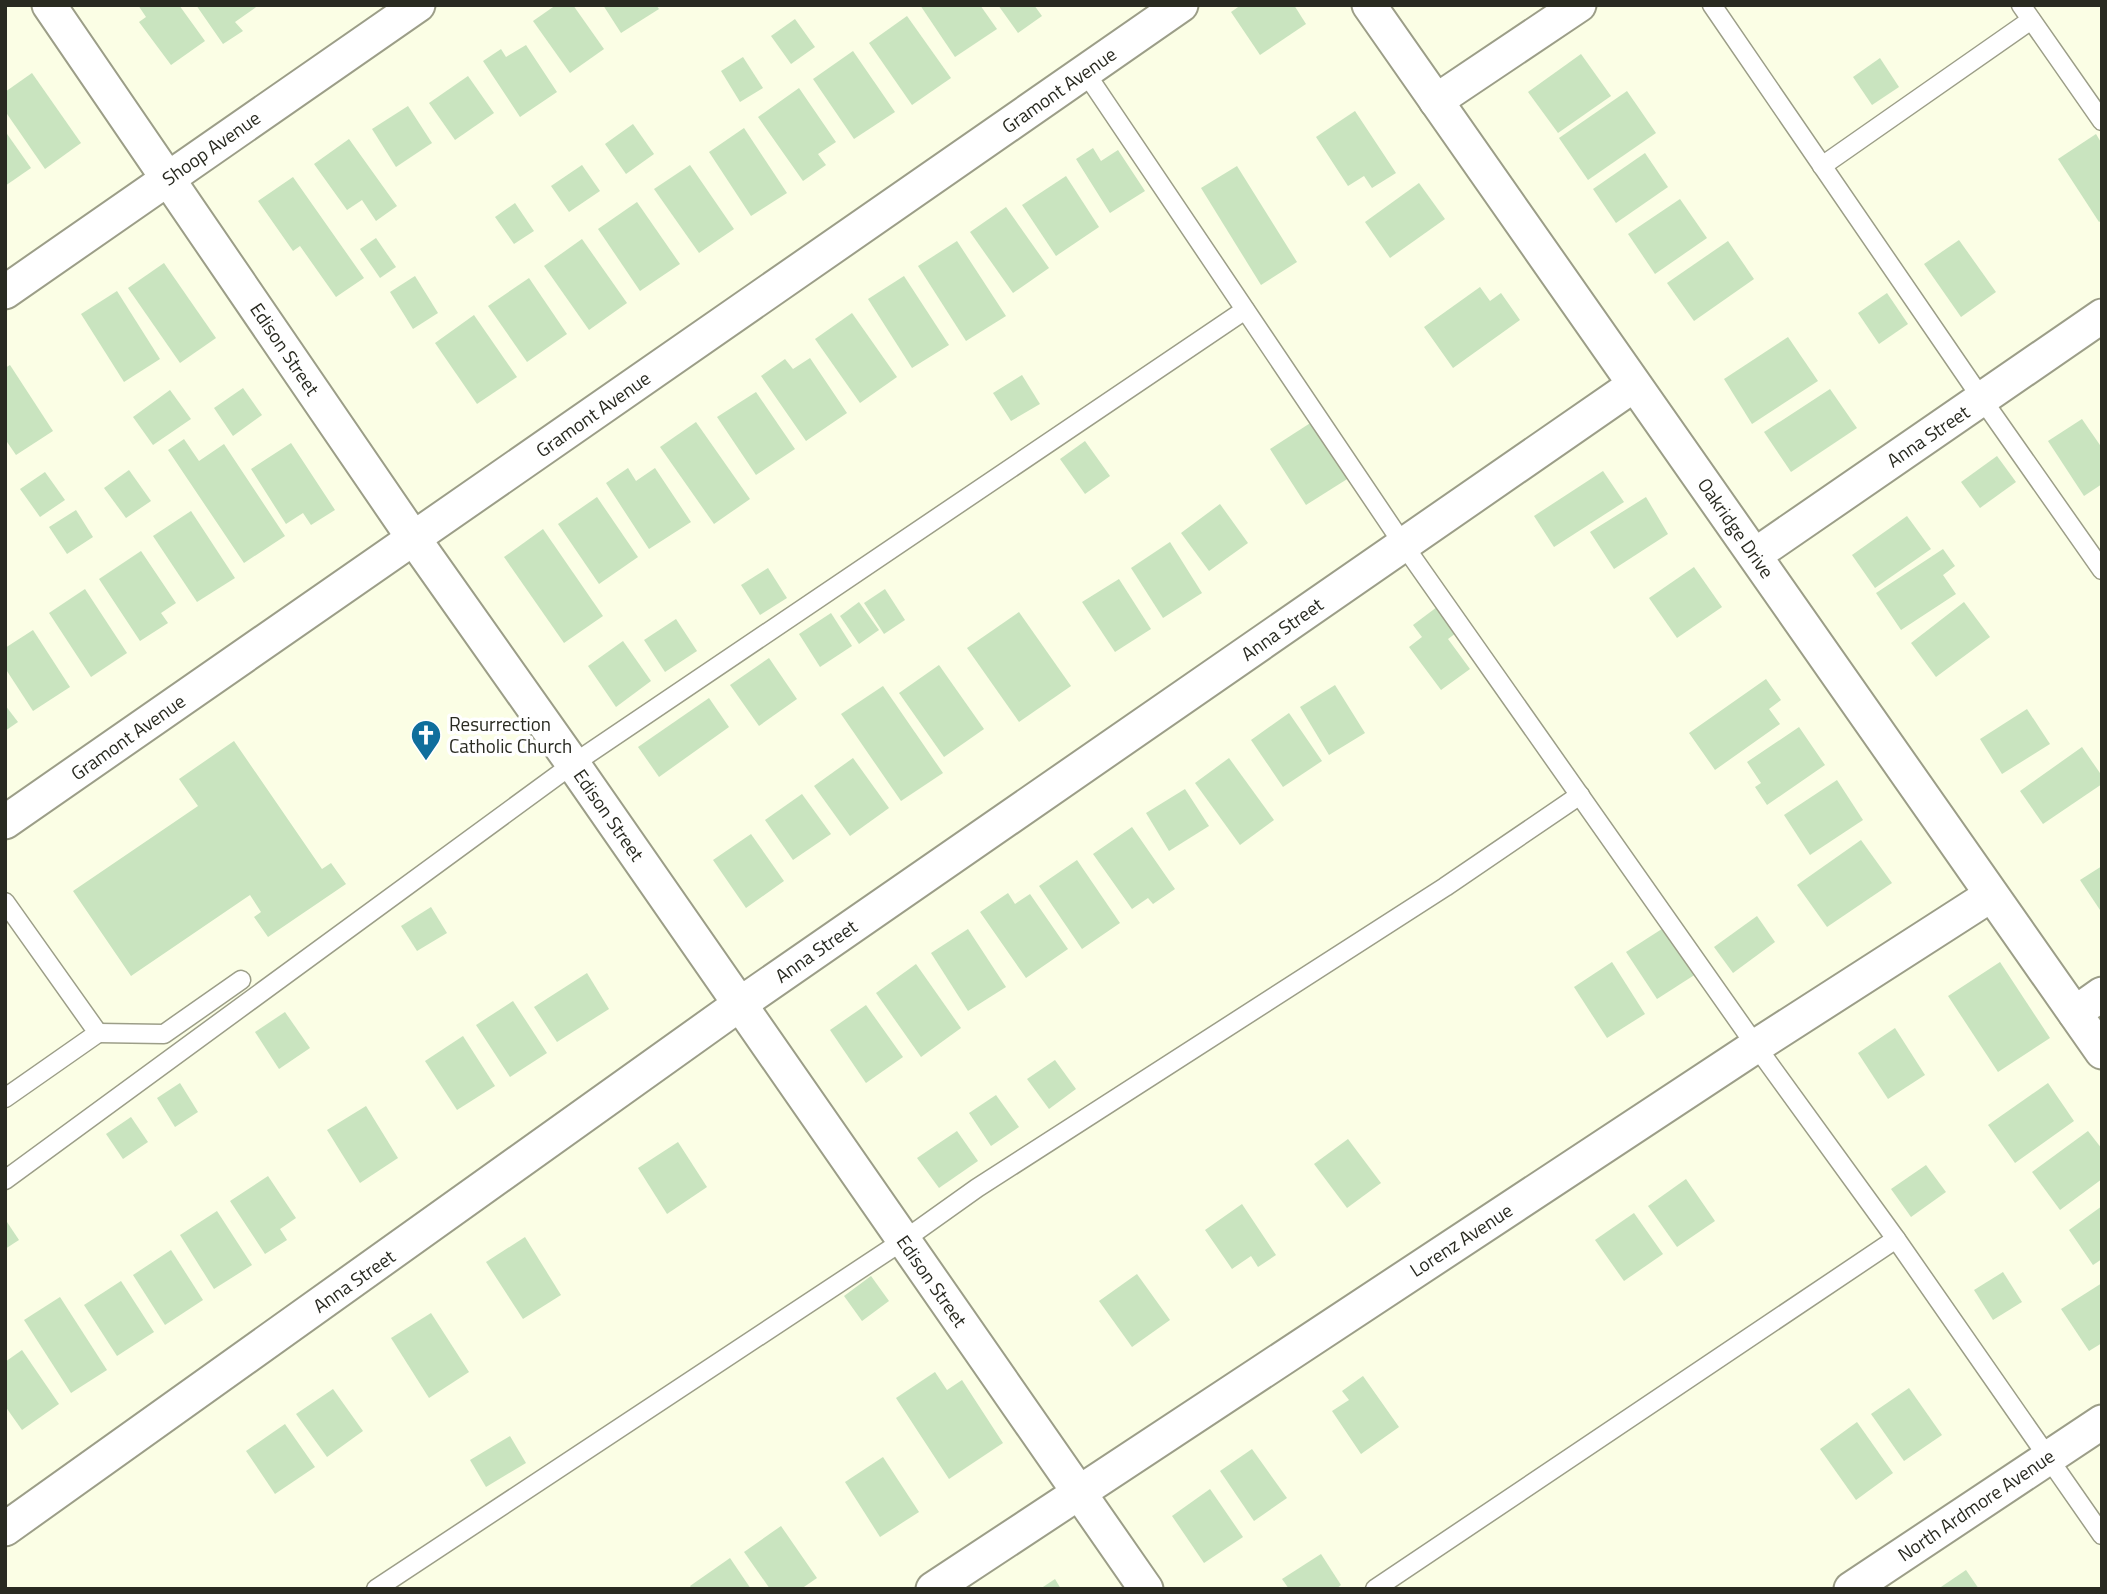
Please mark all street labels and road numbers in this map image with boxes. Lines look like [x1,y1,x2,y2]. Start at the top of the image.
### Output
street label: Gramont Avenue [995,39,1122,140]
street label: Shoop Avenue [156,103,266,192]
street label: Edison Street [244,296,327,401]
street label: Gramont Avenue [529,363,656,464]
street label: Anna Street [1880,397,1975,474]
street label: Oakridge Drive [1691,471,1782,584]
street label: Anna Street [1235,589,1329,668]
street label: Gramont Avenue [64,686,191,787]
street label: Edison Street [567,763,652,867]
street label: Anna Street [769,911,863,990]
street label: Lorenz Avenue [1404,1195,1518,1284]
street label: Edison Street [890,1229,975,1333]
street label: Anna Street [307,1241,401,1320]
street label: North Ardmore Avenue [1891,1441,2060,1568]

